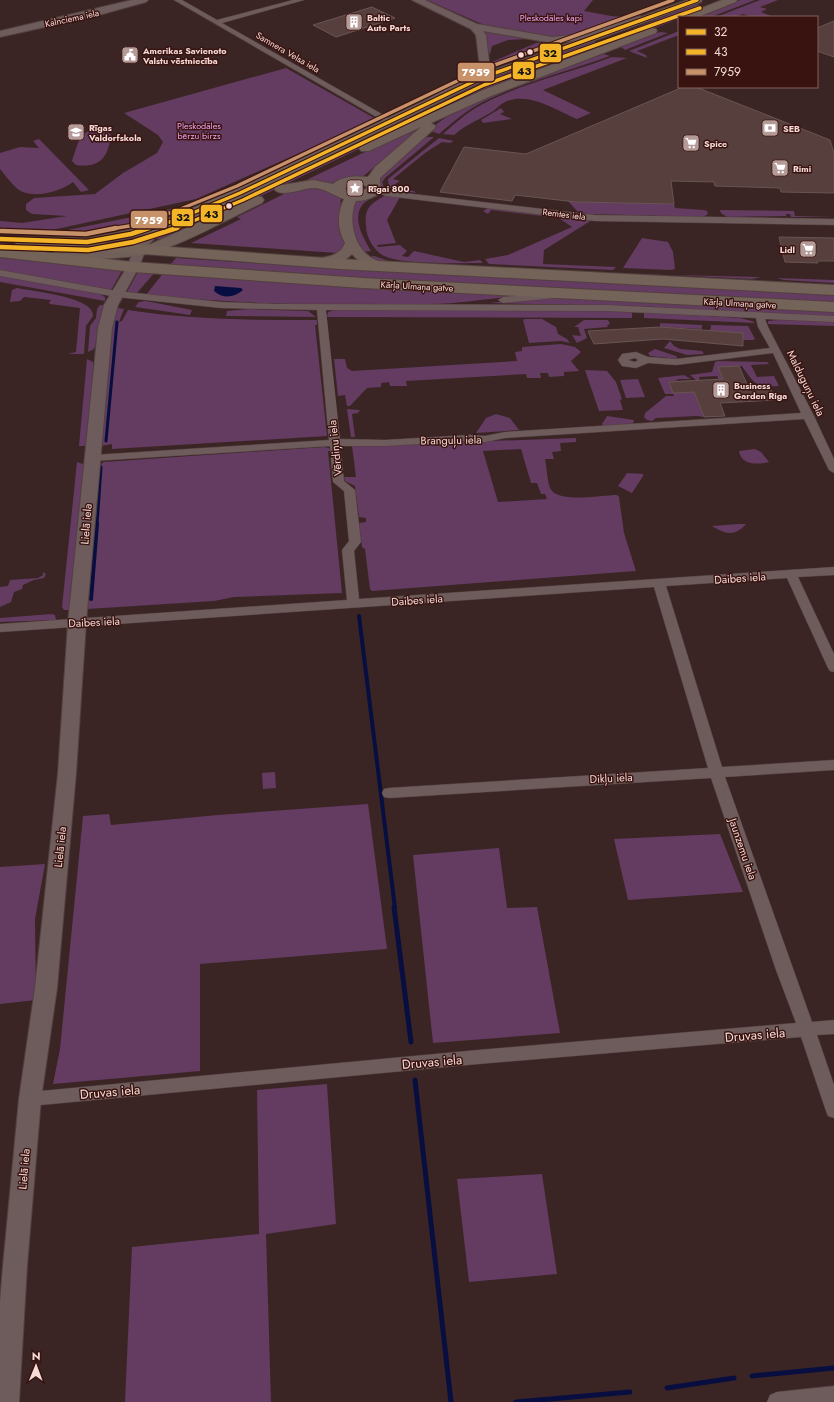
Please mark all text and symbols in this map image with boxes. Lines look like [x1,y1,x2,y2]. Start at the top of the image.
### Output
street label: Kalnciema iela [44,6,100,30]
place label: Baltic Auto Parts [366,11,410,34]
park label: Pleskodāles kapi [520,11,582,24]
building icon: Baltic Auto Parts [344,12,364,32]
legend [678,16,818,88]
text: 32 [714,23,728,41]
street label: Samnera Velsa iela [254,28,322,76]
line badge: 32 [539,43,562,63]
text: 43 [714,43,728,61]
place label: Amerikas Savienoto Valstu vēstniecība [142,44,227,67]
public building icon: Amerikas Savienoto Valstu vēstniecība [120,45,140,65]
text: 32 [543,45,557,61]
unlabelled marker [525,47,535,57]
unlabelled marker [516,50,526,60]
line badge: 43 [512,61,535,80]
line badge: 7959 [457,62,495,82]
text: 43 [517,63,531,79]
text: 7959 [714,63,741,81]
text: 7959 [462,64,490,80]
bank icon: SEB [760,118,780,138]
park label: Pleskodāles bērzu birzs [177,119,221,142]
place label: Rīgas Valdorfskola [88,121,142,144]
school or university icon: Rīgas Valdorfskola [66,122,86,142]
place label: SEB [783,122,800,135]
supermarket icon: Spice [681,133,701,153]
place label: Spice [704,137,727,150]
supermarket icon: Rimi [770,158,790,178]
place label: Rimi [793,162,812,175]
place icon: Rīgai 800 [345,178,365,198]
place label: Rīgai 800 [368,182,409,195]
unlabelled marker [224,201,234,211]
line badge: 43 [200,204,223,223]
street label: Remtes iela [542,205,586,223]
text: 43 [204,206,218,222]
line badge: 32 [171,208,194,227]
text: 32 [176,209,190,225]
line badge: 7959 [130,210,168,229]
text: 7959 [135,212,163,228]
supermarket icon: Lidl [798,239,818,259]
place label: Lidl [780,243,795,256]
street label: Kārļa Ulmaņa gatve [380,278,454,294]
street label: Kārļa Ulmaņa gatve [703,295,777,311]
street label: Malduguņu iela [783,347,829,419]
place label: Business Garden Riga [734,379,787,402]
building icon: Business Garden Riga [711,380,731,400]
street label: Vērdiņu iela [324,419,346,477]
street label: Branguļu iela [420,431,482,449]
street label: Lielā iela [76,503,96,545]
street label: Daibes iela [714,568,766,588]
street label: Daibes iela [391,590,443,610]
street label: Daibes iela [68,613,120,631]
street label: Dikļu iela [589,769,633,787]
street label: Jaunzemu iela [724,814,761,882]
street label: Lielā iela [50,826,70,868]
street label: Druvas iela [724,1023,786,1047]
street label: Druvas iela [401,1050,463,1074]
street label: Druvas iela [79,1080,141,1104]
street label: Lielā iela [14,1148,34,1190]
north arrow [16,1346,56,1386]
text: N [32,1348,41,1364]

